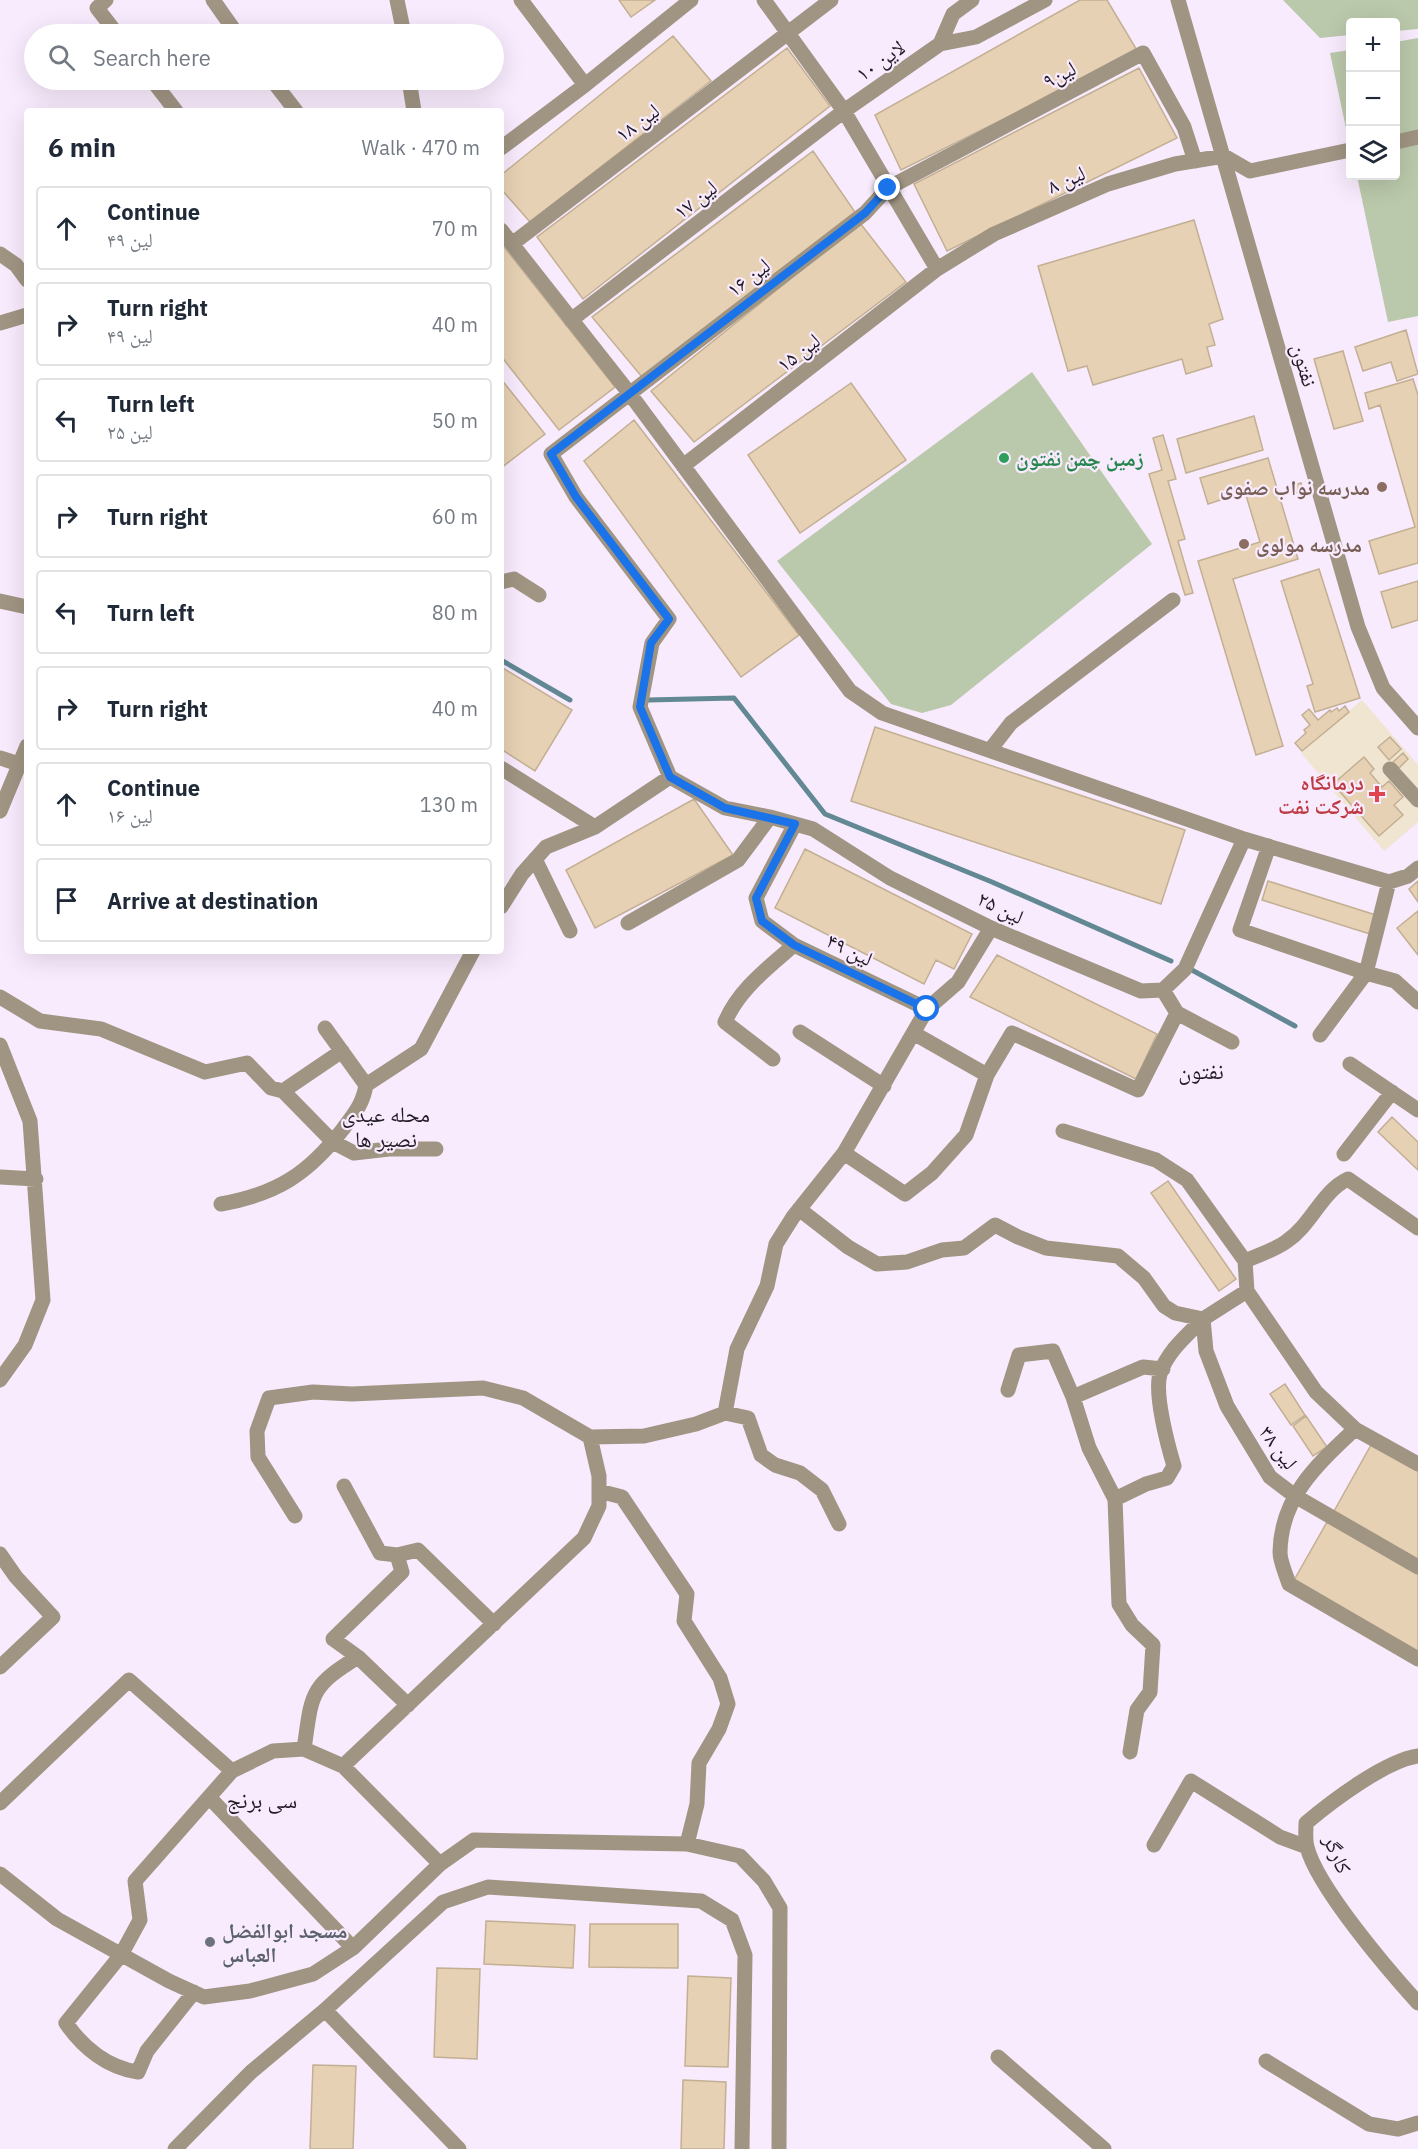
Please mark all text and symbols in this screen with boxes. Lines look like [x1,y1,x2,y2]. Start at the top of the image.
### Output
map controls [1346,18,1400,180]
button: + [1346,18,1400,72]
search box [24,24,504,90]
street label: لاین ۱۰ [850,33,910,87]
icon: search [45,41,78,74]
text: Search here [93,43,211,72]
street label: لین۹ [1038,54,1080,94]
button: − [1346,72,1400,126]
street label: لین ۱۸ [609,96,665,148]
button: layers [1346,126,1400,180]
text: 6 min [48,130,116,164]
text: Walk · 470 m [362,134,480,161]
street label: لین ۸ [1043,158,1089,200]
street label: لین ۱۷ [667,173,723,225]
route end [874,174,900,200]
text: Continue [107,197,200,226]
icon: ahead [50,212,83,245]
text: 70 m [432,215,478,242]
text: لین ۴۹ [107,226,153,253]
street label: لین ۱۶ [720,251,776,303]
text: Turn right [107,293,208,322]
icon: right [50,308,83,341]
text: 40 m [432,311,478,338]
text: لین ۴۹ [107,322,153,349]
street label: لین ۱۵ [770,326,826,378]
street label: نفتون [1286,340,1324,390]
text: Turn left [107,389,195,418]
icon: left [50,404,83,437]
text: 50 m [432,407,478,434]
text: لین ۲۵ [107,418,153,445]
place label: زمین چمن نفتون [1016,444,1144,472]
marker: زمین چمن نفتون [997,451,1011,465]
place label: مدرسه نواب صفوی [1220,473,1370,501]
marker: مدرسه نواب صفوی [1375,480,1389,494]
icon: right [50,500,83,533]
text: Turn right [107,502,208,531]
text: 60 m [432,503,478,530]
place label: مدرسه مولوی [1256,530,1362,558]
marker: مدرسه مولوی [1237,537,1251,551]
icon: left [50,596,83,629]
text: Turn left [107,598,195,627]
text: 80 m [432,599,478,626]
icon: right [50,692,83,725]
text: Turn right [107,694,208,723]
text: 40 m [432,695,478,722]
place label: درمانگاه شرکت نفت [1278,768,1364,820]
text: Continue [107,773,200,802]
marker: درمانگاه شرکت نفت [1368,785,1386,803]
icon: ahead [50,788,83,821]
text: 130 m [420,791,478,818]
text: لین ۱۶ [107,802,153,829]
icon: arrive [50,884,83,917]
street label: لین ۲۵ [973,884,1029,930]
text: Arrive at destination [107,886,318,915]
street label: لین ۴۹ [822,926,878,972]
route start [913,995,939,1021]
district label: نفتون [1178,1056,1224,1085]
district label: محله عیدی نصیر ها [342,1099,430,1153]
street label: لین ۳۸ [1253,1419,1305,1475]
district label: سی برنج [227,1785,297,1814]
street label: کارگر [1317,1830,1359,1878]
place label: مسجد ابوالفضل العباس [222,1916,347,1968]
marker: مسجد ابوالفضل العباس [203,1935,217,1949]

